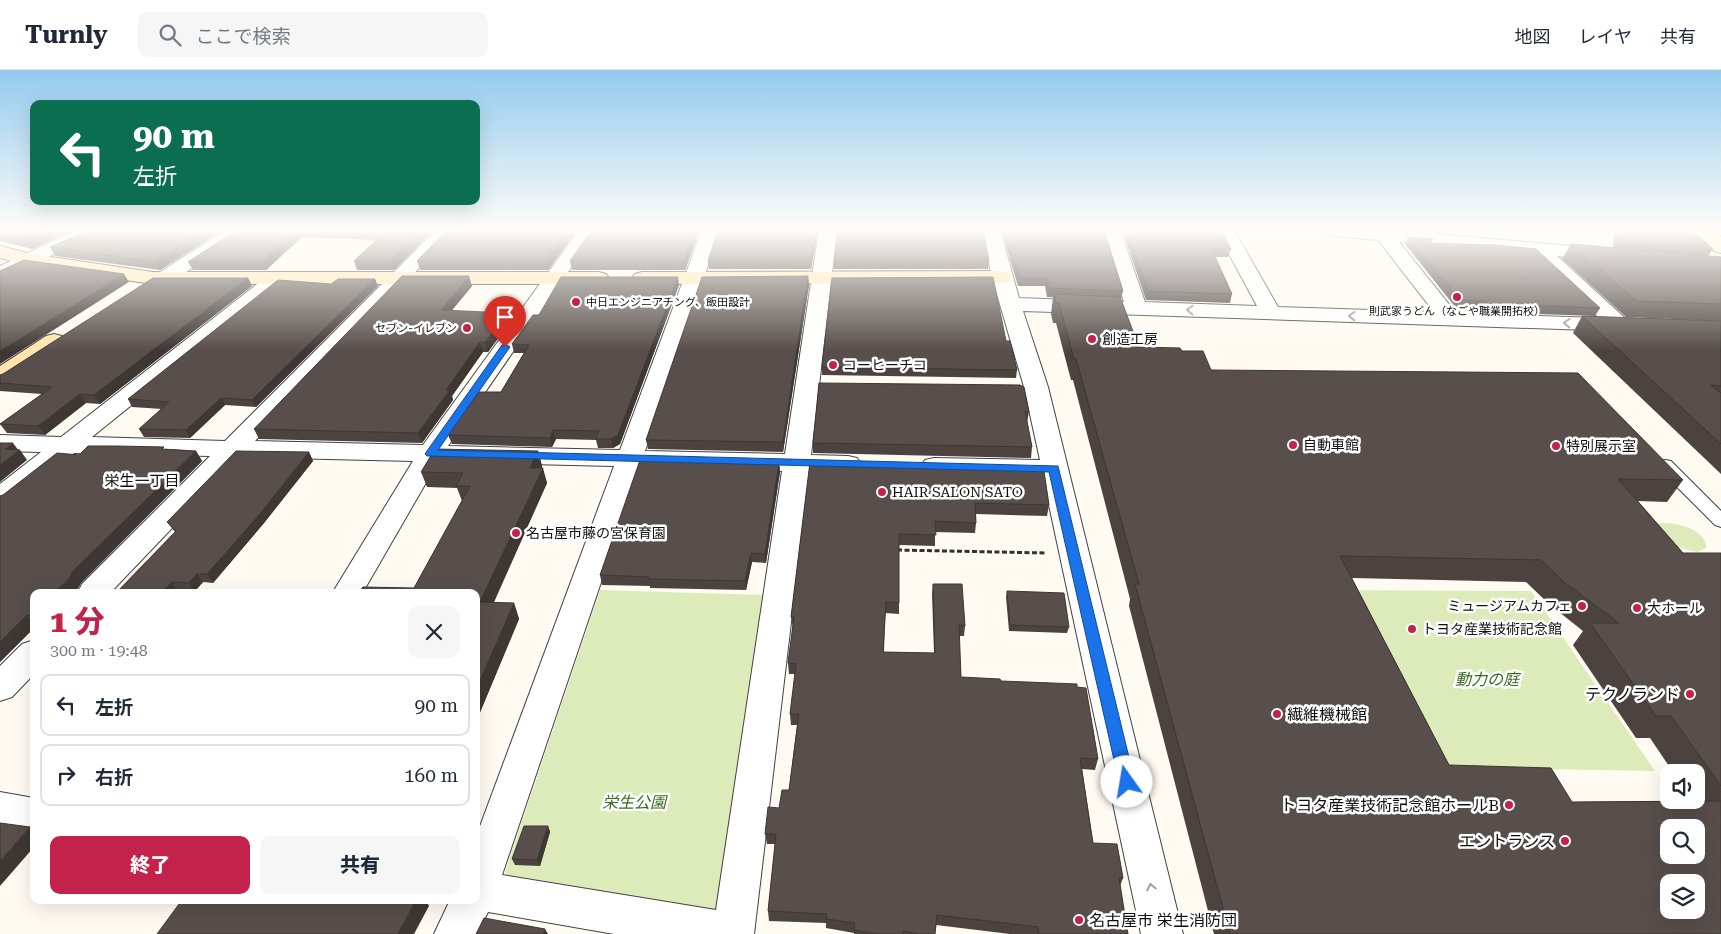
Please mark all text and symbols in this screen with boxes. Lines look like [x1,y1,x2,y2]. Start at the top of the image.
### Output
search box [138,12,488,57]
text: Turnly [25,21,108,49]
icon: search [156,21,184,49]
text: ここで検索 [196,25,291,48]
text: 地図 [1515,26,1551,47]
text: レイヤ [1579,26,1632,47]
text: 共有 [1660,26,1696,47]
text: 90 m [133,116,215,157]
icon: left [50,120,115,185]
text: 左折 [133,164,177,189]
marker: 則武家うどん（なごや職業開拓校） [1451,291,1463,303]
pin [484,296,526,347]
marker: 中日エンジニアチング、飯田設計 [570,296,582,308]
place label: 中日エンジニアチング、飯田設計 [586,296,750,309]
icon: arrive [491,303,519,331]
one-way arrow [1186,305,1194,316]
place label: 則武家うどん（なごや職業開拓校） [1369,305,1545,318]
one-way arrow [1348,311,1356,321]
one-way arrow [1563,318,1571,329]
place label: セブン-イレブン [375,322,457,335]
marker: セブン-イレブン [461,322,473,334]
place label: 創造工房 [1102,331,1158,347]
marker: 創造工房 [1086,333,1098,345]
place label: コーヒーチコ [843,357,927,373]
marker: コーヒーチコ [827,359,839,371]
place label: 自動車館 [1303,437,1359,453]
place label: 特別展示室 [1566,438,1636,454]
marker: 自動車館 [1287,439,1299,451]
marker: 特別展示室 [1550,440,1562,452]
district label: 栄生一丁目 [104,472,180,490]
place label: HAIR SALON SATO [892,484,1023,500]
marker: HAIR SALON SATO [876,486,888,498]
place label: 名古屋市藤の宮保育園 [526,525,666,541]
marker: 名古屋市藤の宮保育園 [510,527,522,539]
place label: ミュージアムカフェ [1447,598,1572,614]
marker: ミュージアムカフェ [1576,600,1588,612]
place label: 大ホール [1647,600,1703,616]
marker: 大ホール [1631,602,1643,614]
text: 1 分 [50,604,104,639]
button: close [408,606,460,658]
place label: トヨタ産業技術記念館 [1422,621,1562,637]
marker: トヨタ産業技術記念館 [1406,623,1418,635]
text: 300 m · 19:48 [50,641,148,660]
park label: 動力の庭 [1455,670,1522,689]
place label: テクノランド [1585,685,1680,704]
marker: テクノランド [1684,688,1696,700]
icon: left [52,691,80,719]
text: 90 m [415,694,458,717]
text: 左折 [95,696,133,719]
place label: 繊維機械館 [1287,705,1367,724]
marker: 繊維機械館 [1271,708,1283,720]
position arrow [1100,755,1152,807]
icon: right [52,761,80,789]
text: 160 m [404,764,458,787]
map controls [1660,764,1705,919]
button: sound [1660,764,1705,809]
text: 右折 [95,766,133,789]
park label: 栄生公園 [602,793,668,812]
place label: トヨタ産業技術記念館ホールB [1280,796,1499,815]
marker: トヨタ産業技術記念館ホールB [1503,799,1515,811]
button: search [1660,819,1705,864]
place label: エントランス [1459,832,1555,851]
marker: エントランス [1559,835,1571,847]
button: 終了 [50,836,250,894]
button: 共有 [260,836,460,894]
button: layers [1660,874,1705,919]
one-way arrow [1146,882,1157,891]
place label: 名古屋市 栄生消防団 [1089,911,1237,930]
marker: 名古屋市 栄生消防団 [1073,914,1085,926]

